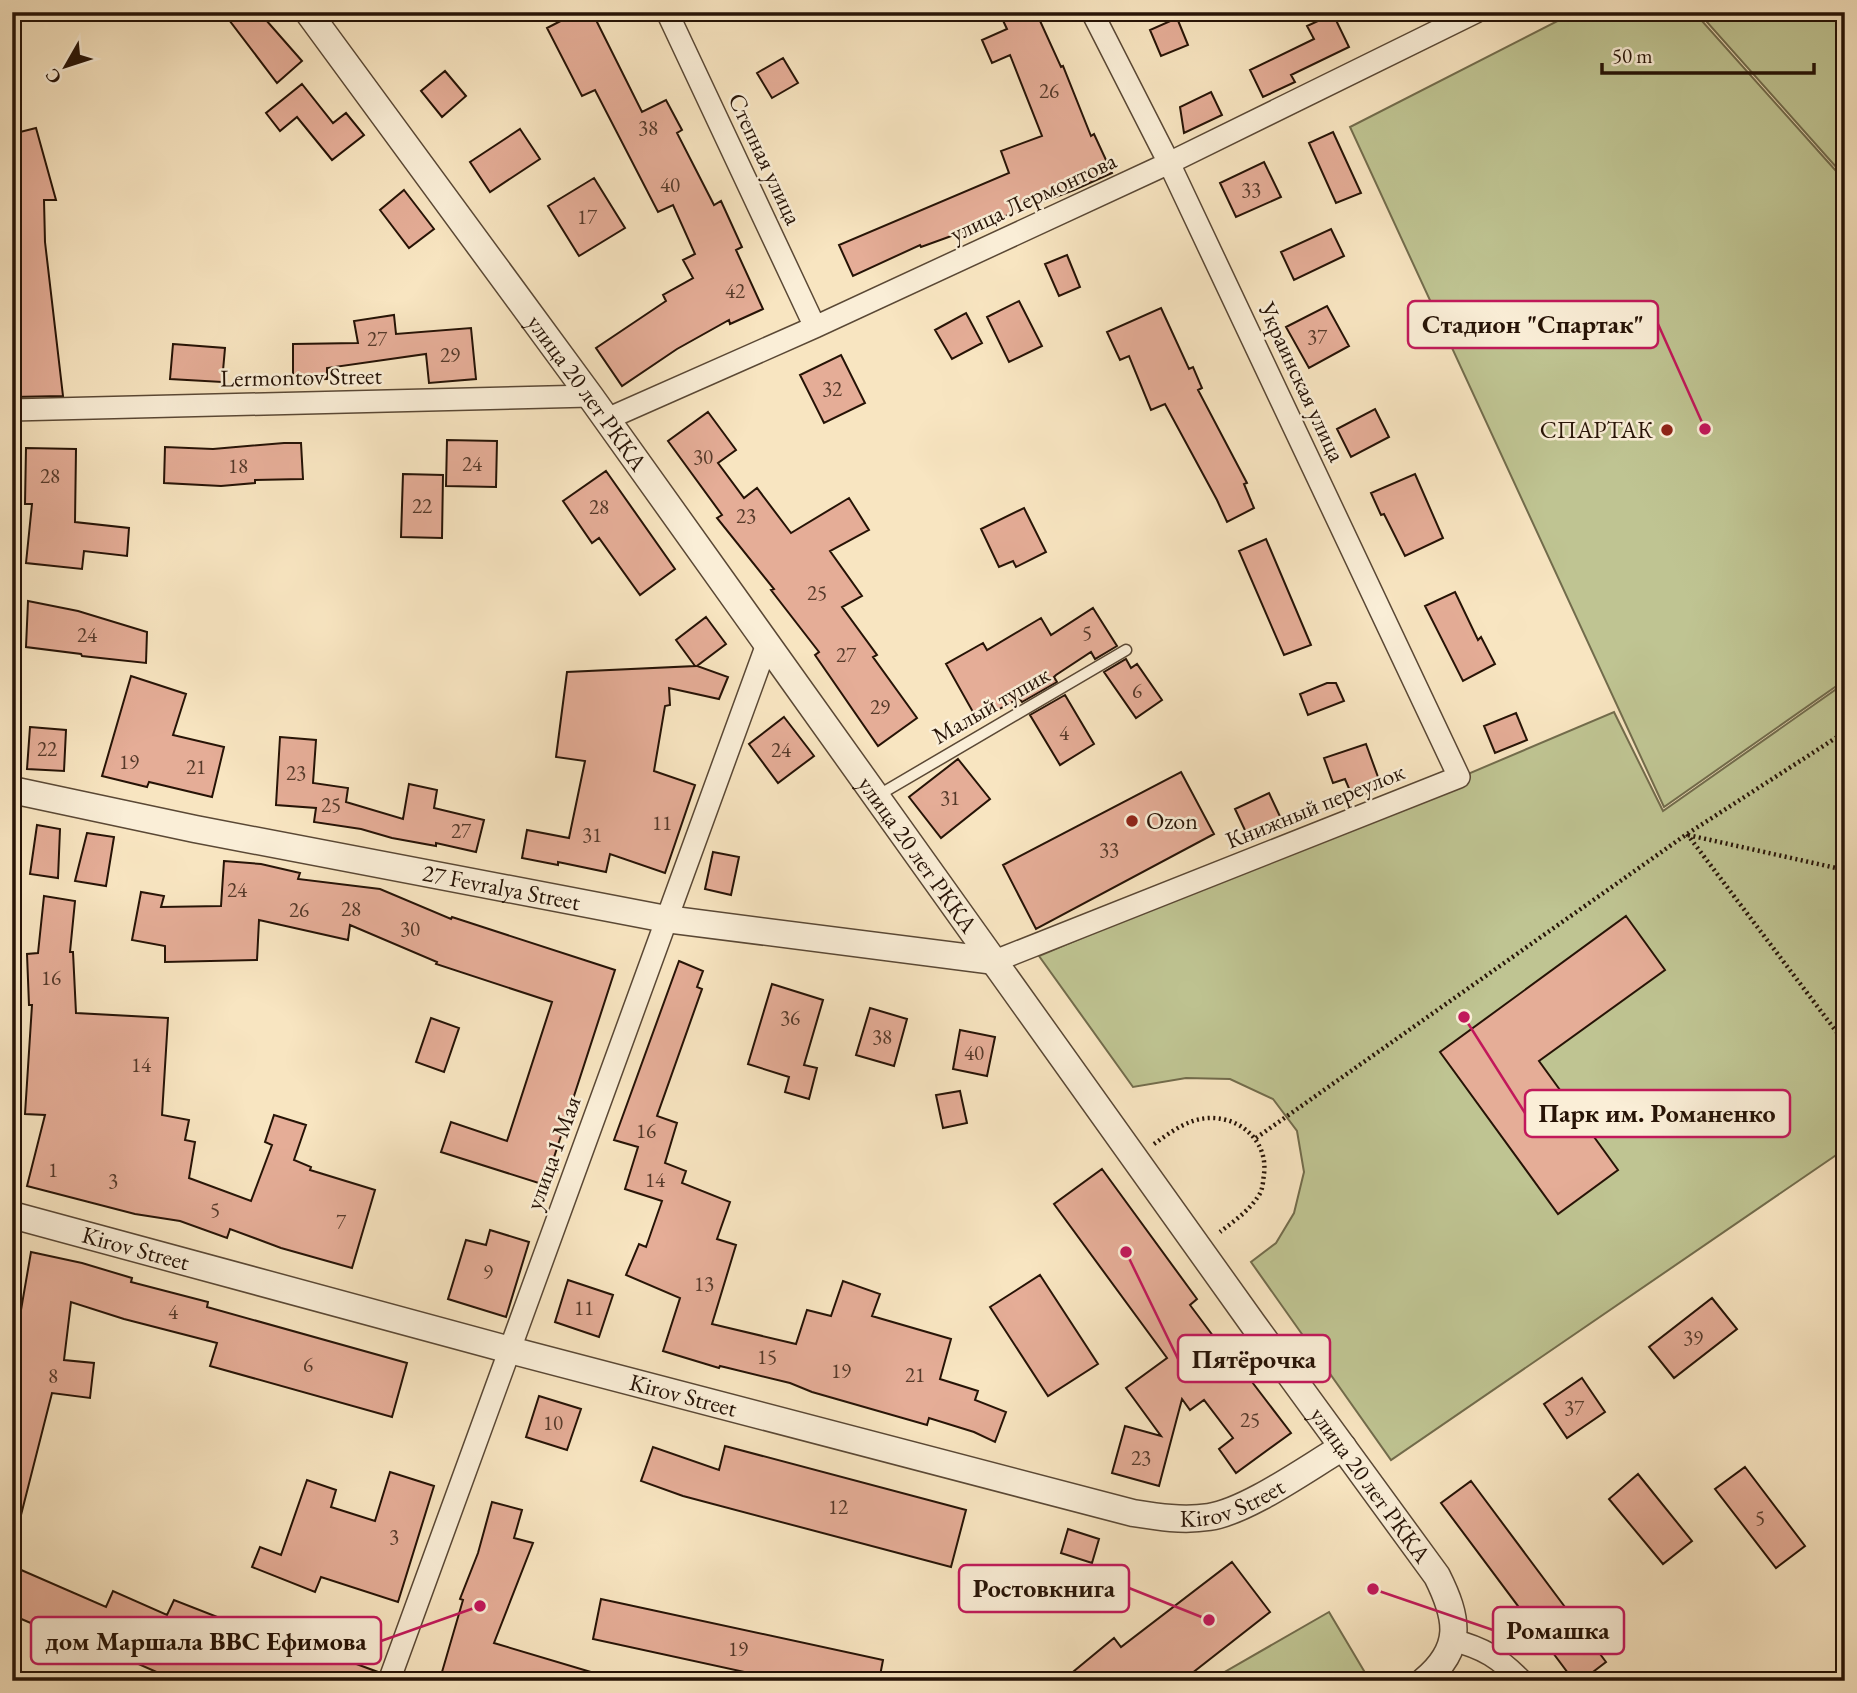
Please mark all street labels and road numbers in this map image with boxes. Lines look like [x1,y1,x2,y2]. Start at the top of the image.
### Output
street label: Степная улица [721,88,810,230]
street label: улица Лермонтова [945,144,1121,249]
street label: Украинская улица [1251,296,1353,467]
street label: улица 20 лет РККА [520,308,655,477]
street label: Lermontov Street [220,360,383,393]
street label: Малый тупик [926,658,1056,751]
street label: Книжный переулок [1221,755,1409,856]
street label: улица 20 лет РККА [851,770,985,939]
street label: 27 Fevralya Street [420,857,583,917]
street label: улица 1 Мая [518,1092,587,1214]
street label: Kirov Street [79,1219,193,1277]
street label: Kirov Street [626,1366,741,1424]
street label: улица 20 лет РККА [1303,1400,1438,1569]
street label: Kirov Street [1180,1471,1290,1534]

